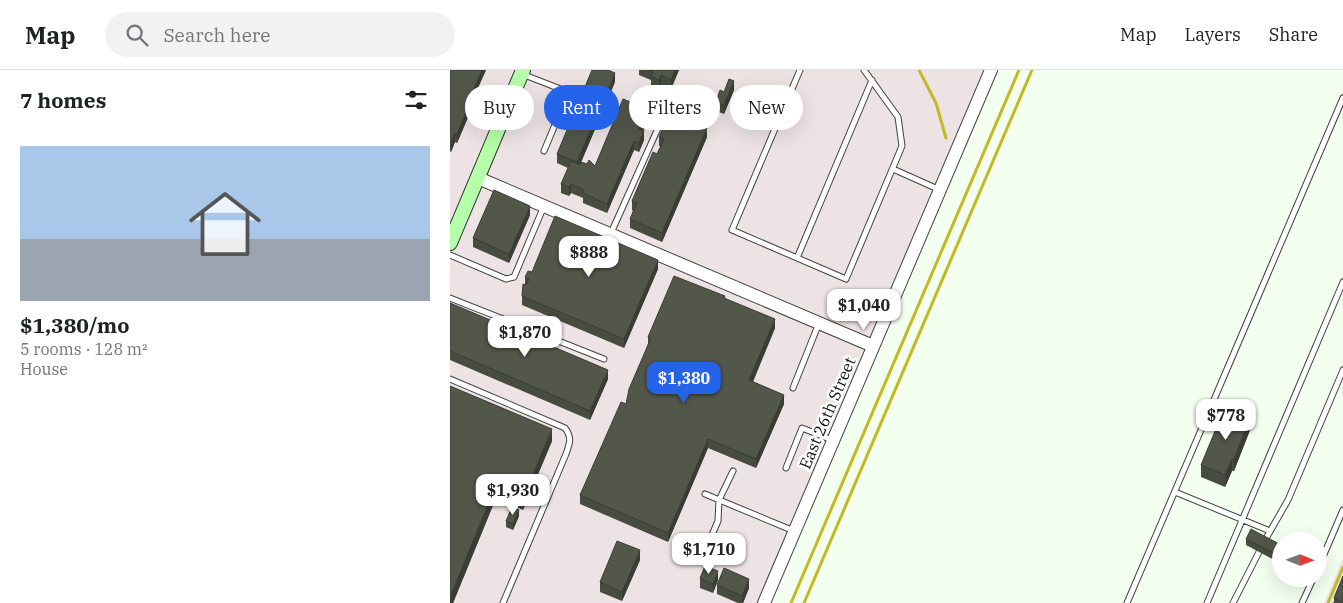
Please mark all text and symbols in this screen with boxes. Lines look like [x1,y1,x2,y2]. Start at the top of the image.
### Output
search box [105,12,455,57]
text: Map [25,19,75,51]
icon: search [123,21,151,49]
text: Search here [163,23,270,47]
text: Map [1120,23,1157,46]
text: Layers [1185,23,1241,46]
text: Share [1269,23,1318,46]
chip: Buy [465,85,534,130]
chip: Rent [544,85,619,130]
chip: Filters [629,85,720,130]
chip: New [730,85,803,130]
text: 7 homes [20,86,106,114]
icon: filters [402,86,430,114]
icon: home [180,179,270,269]
pin: $888 [559,236,619,278]
text: $888 [570,242,608,262]
pin: $1,040 [823,288,905,331]
text: $1,040 [838,295,890,315]
text: $1,380/mo [20,311,129,339]
pin: $1,870 [484,316,566,358]
text: $1,870 [499,322,551,342]
text: 5 rooms · 128 m² [20,339,148,359]
street label: East 26th Street [794,354,860,472]
text: House [20,359,68,379]
pin: $1,380 [643,362,725,404]
text: $1,380 [658,368,710,388]
pin: $778 [1196,398,1256,441]
text: $778 [1207,405,1245,425]
pin: $1,930 [472,474,554,516]
text: $1,930 [487,480,539,500]
pin: $1,710 [668,532,750,575]
north arrow [1272,532,1328,588]
map controls [1272,532,1327,587]
text: $1,710 [683,539,735,559]

